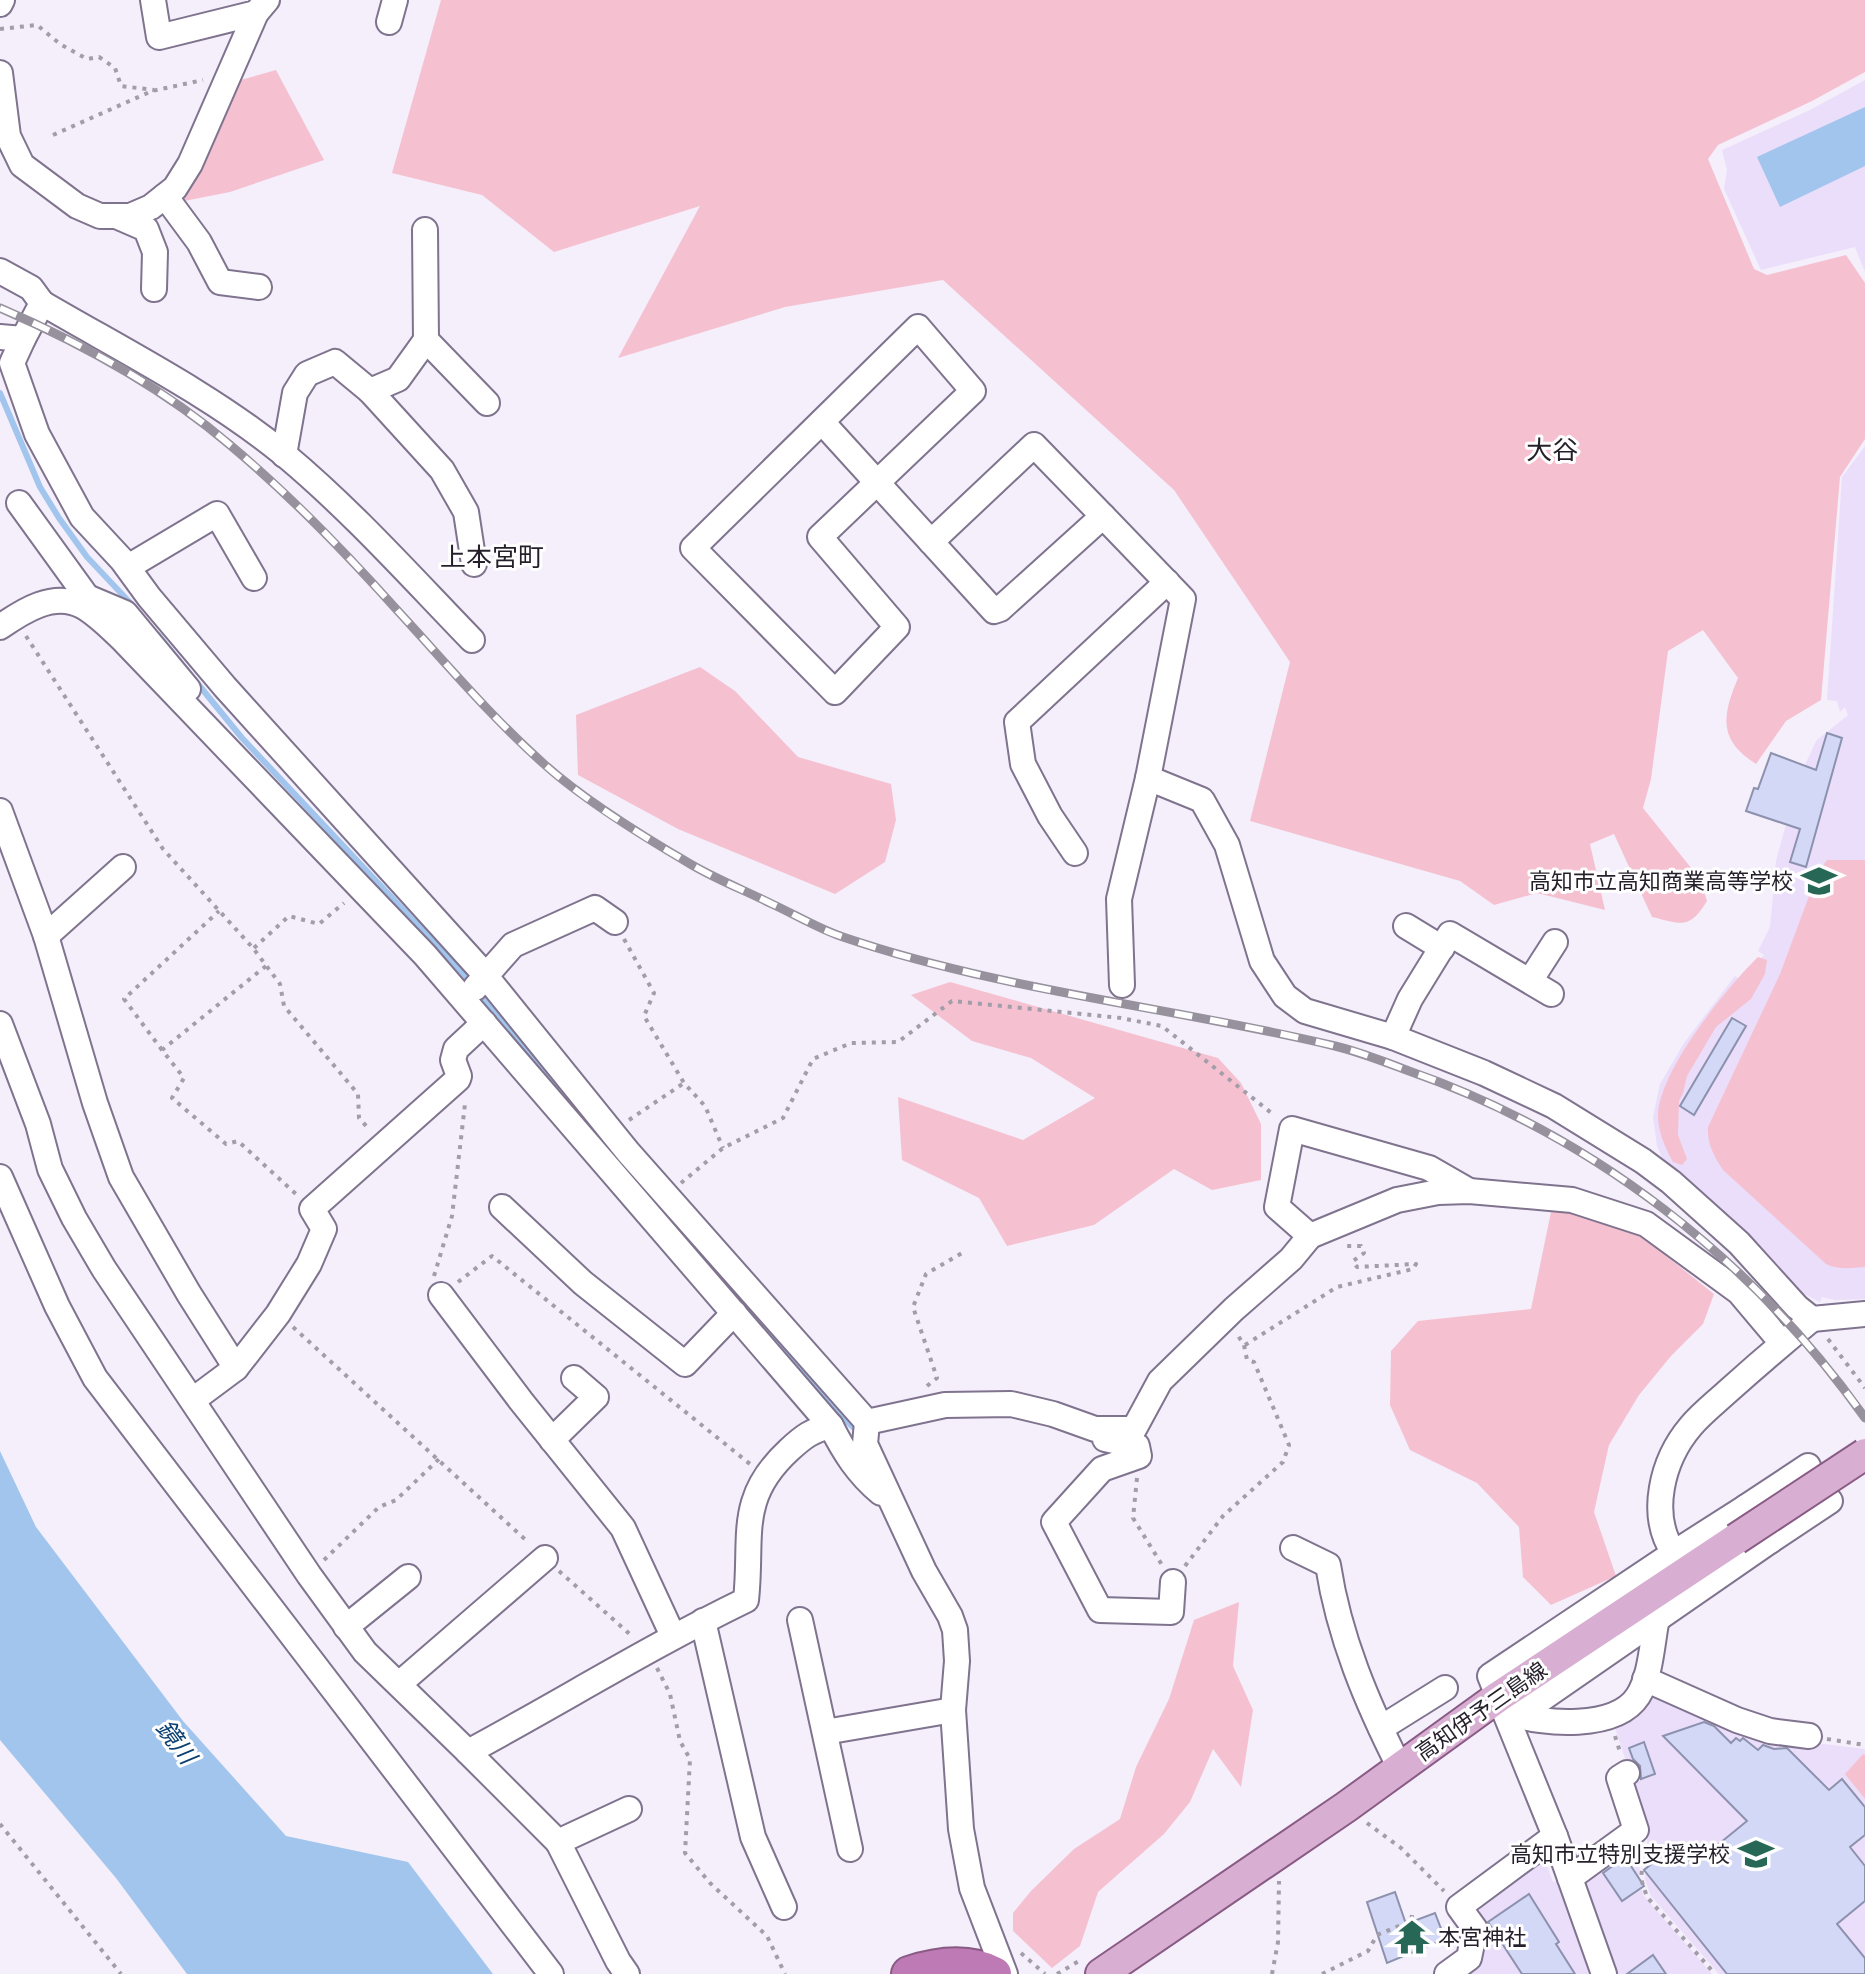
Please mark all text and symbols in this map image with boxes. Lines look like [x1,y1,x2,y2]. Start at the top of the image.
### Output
district label: 大谷 [1526,435,1578,465]
district label: 上本宮町 [440,542,544,572]
school or university icon: 高知市立高知商業高等学校 [1800,862,1838,900]
place label: 高知市立高知商業高等学校 [1529,869,1793,894]
street label: 高知伊予三島線 [1411,1657,1552,1766]
water label: 鏡川 [150,1714,203,1772]
school or university icon: 高知市立特別支援学校 [1737,1835,1775,1873]
place label: 高知市立特別支援学校 [1510,1842,1730,1867]
temple icon: 本宮神社 [1393,1918,1431,1956]
place label: 本宮神社 [1438,1925,1526,1950]

